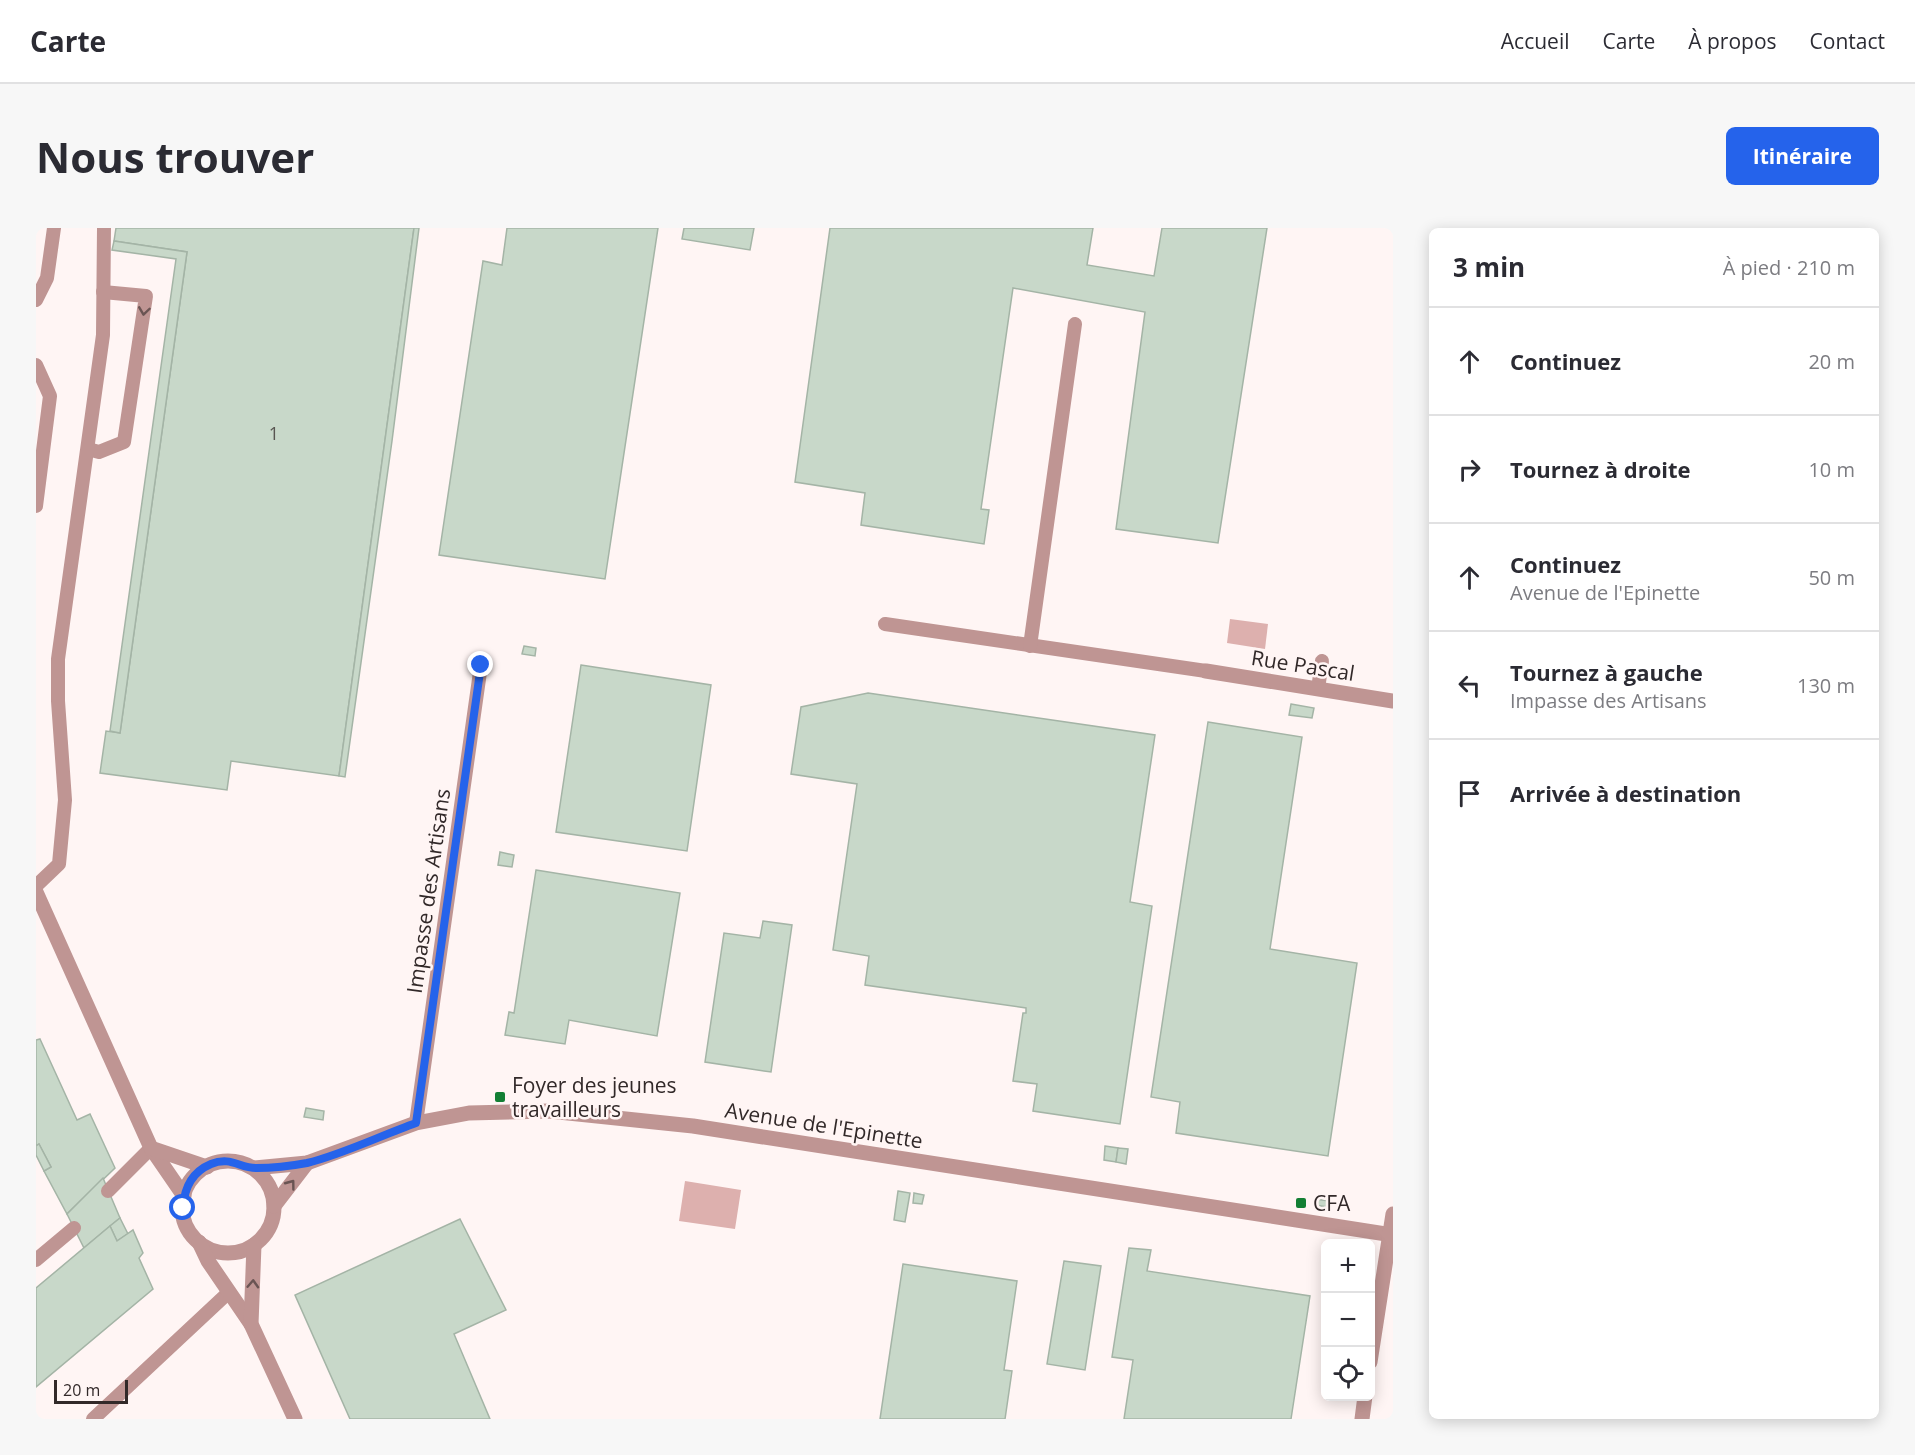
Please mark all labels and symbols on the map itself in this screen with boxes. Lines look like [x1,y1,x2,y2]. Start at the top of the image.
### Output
one-way arrow [138,306,150,316]
house number: 1 [269,421,279,445]
street label: Rue Pascal [1249,643,1357,687]
route end [467,651,493,677]
street label: Impasse des Artisans [400,787,456,995]
place label: Foyer des jeunes travailleurs [512,1071,677,1123]
marker: Foyer des jeunes travailleurs [493,1090,507,1104]
street label: Avenue de l'Epinette [723,1096,925,1154]
one-way arrow [283,1180,294,1191]
place label: CFA [1313,1189,1351,1217]
route start [169,1194,195,1220]
marker: CFA [1294,1196,1308,1210]
one-way arrow [246,1280,259,1289]
scale bar [54,1377,128,1404]

